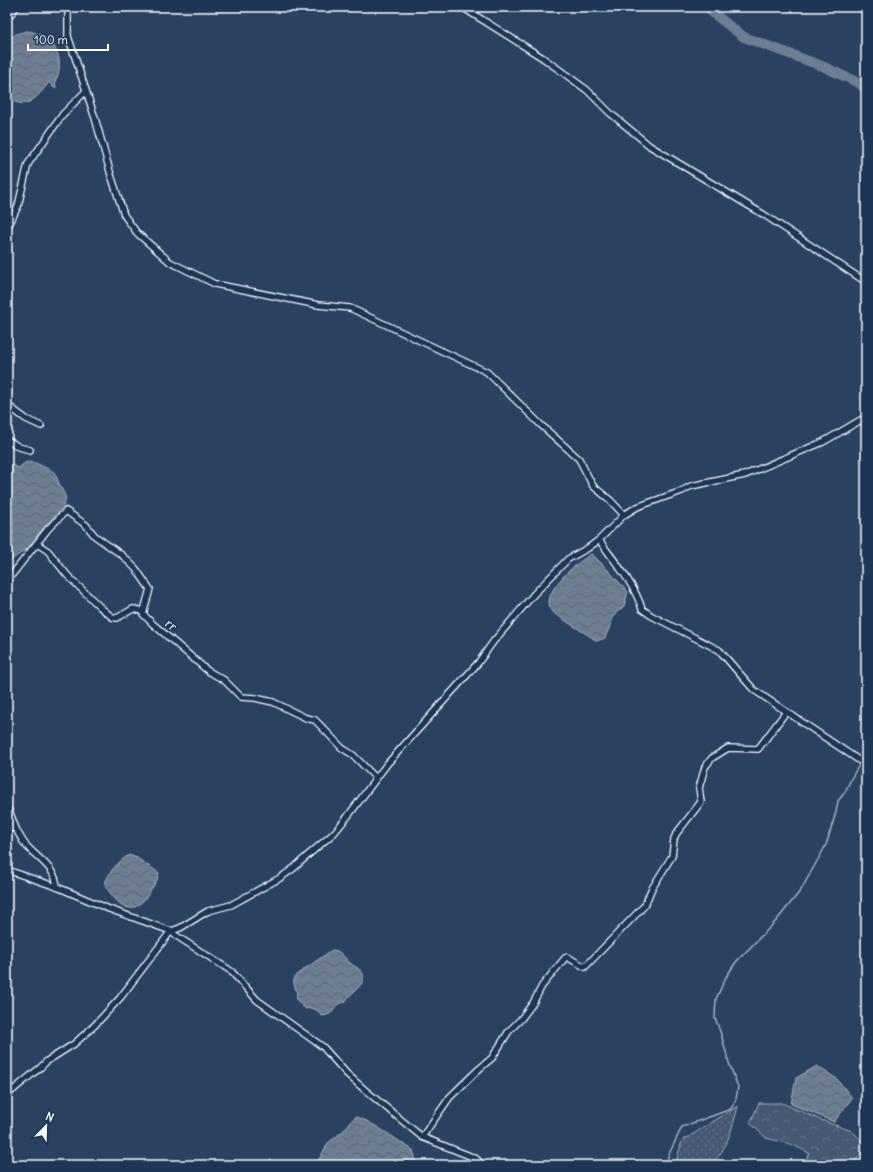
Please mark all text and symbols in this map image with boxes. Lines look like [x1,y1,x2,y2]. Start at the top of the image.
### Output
scale bar [28,26,108,52]
text: 100 m [34,32,68,47]
street label: rr [162,615,181,635]
north arrow [26,1106,66,1146]
text: N [44,1109,56,1125]

